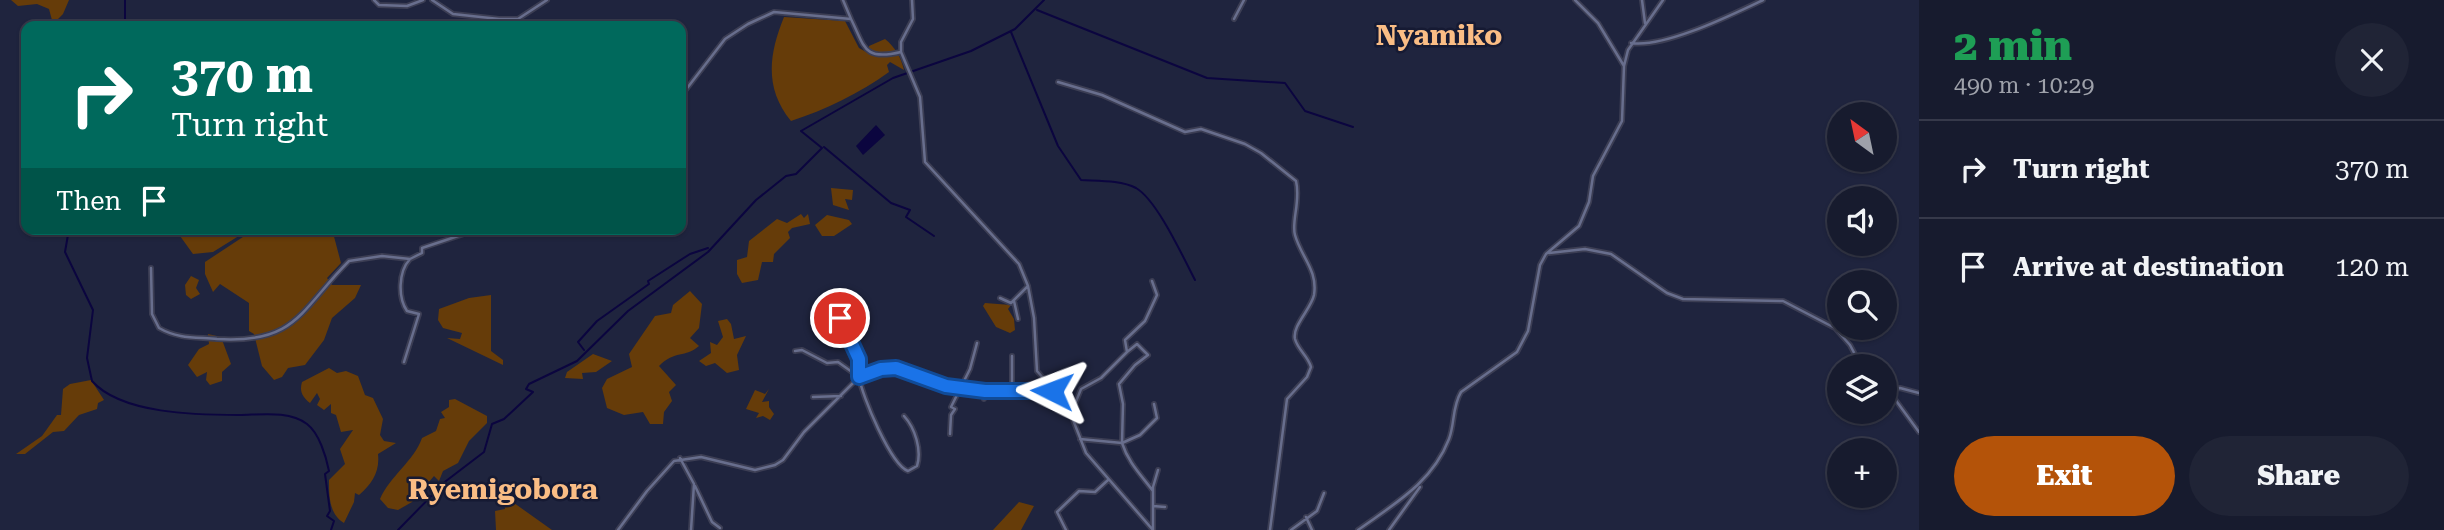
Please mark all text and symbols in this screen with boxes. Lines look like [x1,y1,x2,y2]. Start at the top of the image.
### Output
district label: Nyamiko [1376,19,1502,52]
text: 2 min [1954,21,2072,70]
button: close [2335,23,2409,97]
text: 370 m [171,47,313,104]
icon: right [56,49,147,140]
text: 490 m · 10:29 [1954,72,2094,99]
north arrow [1827,102,1897,172]
map controls [1827,102,1897,508]
text: Turn right [171,106,328,144]
icon: right [1954,150,1992,188]
text: Turn right [2013,154,2149,184]
text: 370 m [2335,154,2409,184]
icon: arrive [135,182,173,220]
text: Then [56,186,121,216]
button: sound [1827,186,1897,256]
icon: arrive [1954,248,1992,286]
text: Arrive at destination [2013,252,2284,282]
text: 120 m [2335,252,2409,282]
button: search [1827,270,1897,340]
pin [810,288,870,348]
icon: arrive [821,299,859,337]
position arrow [1015,354,1089,428]
button: layers [1827,354,1897,424]
button: Exit [1954,436,2175,516]
button: Share [2189,436,2409,516]
button: + [1827,438,1897,508]
district label: Ryemigobora [408,473,599,506]

